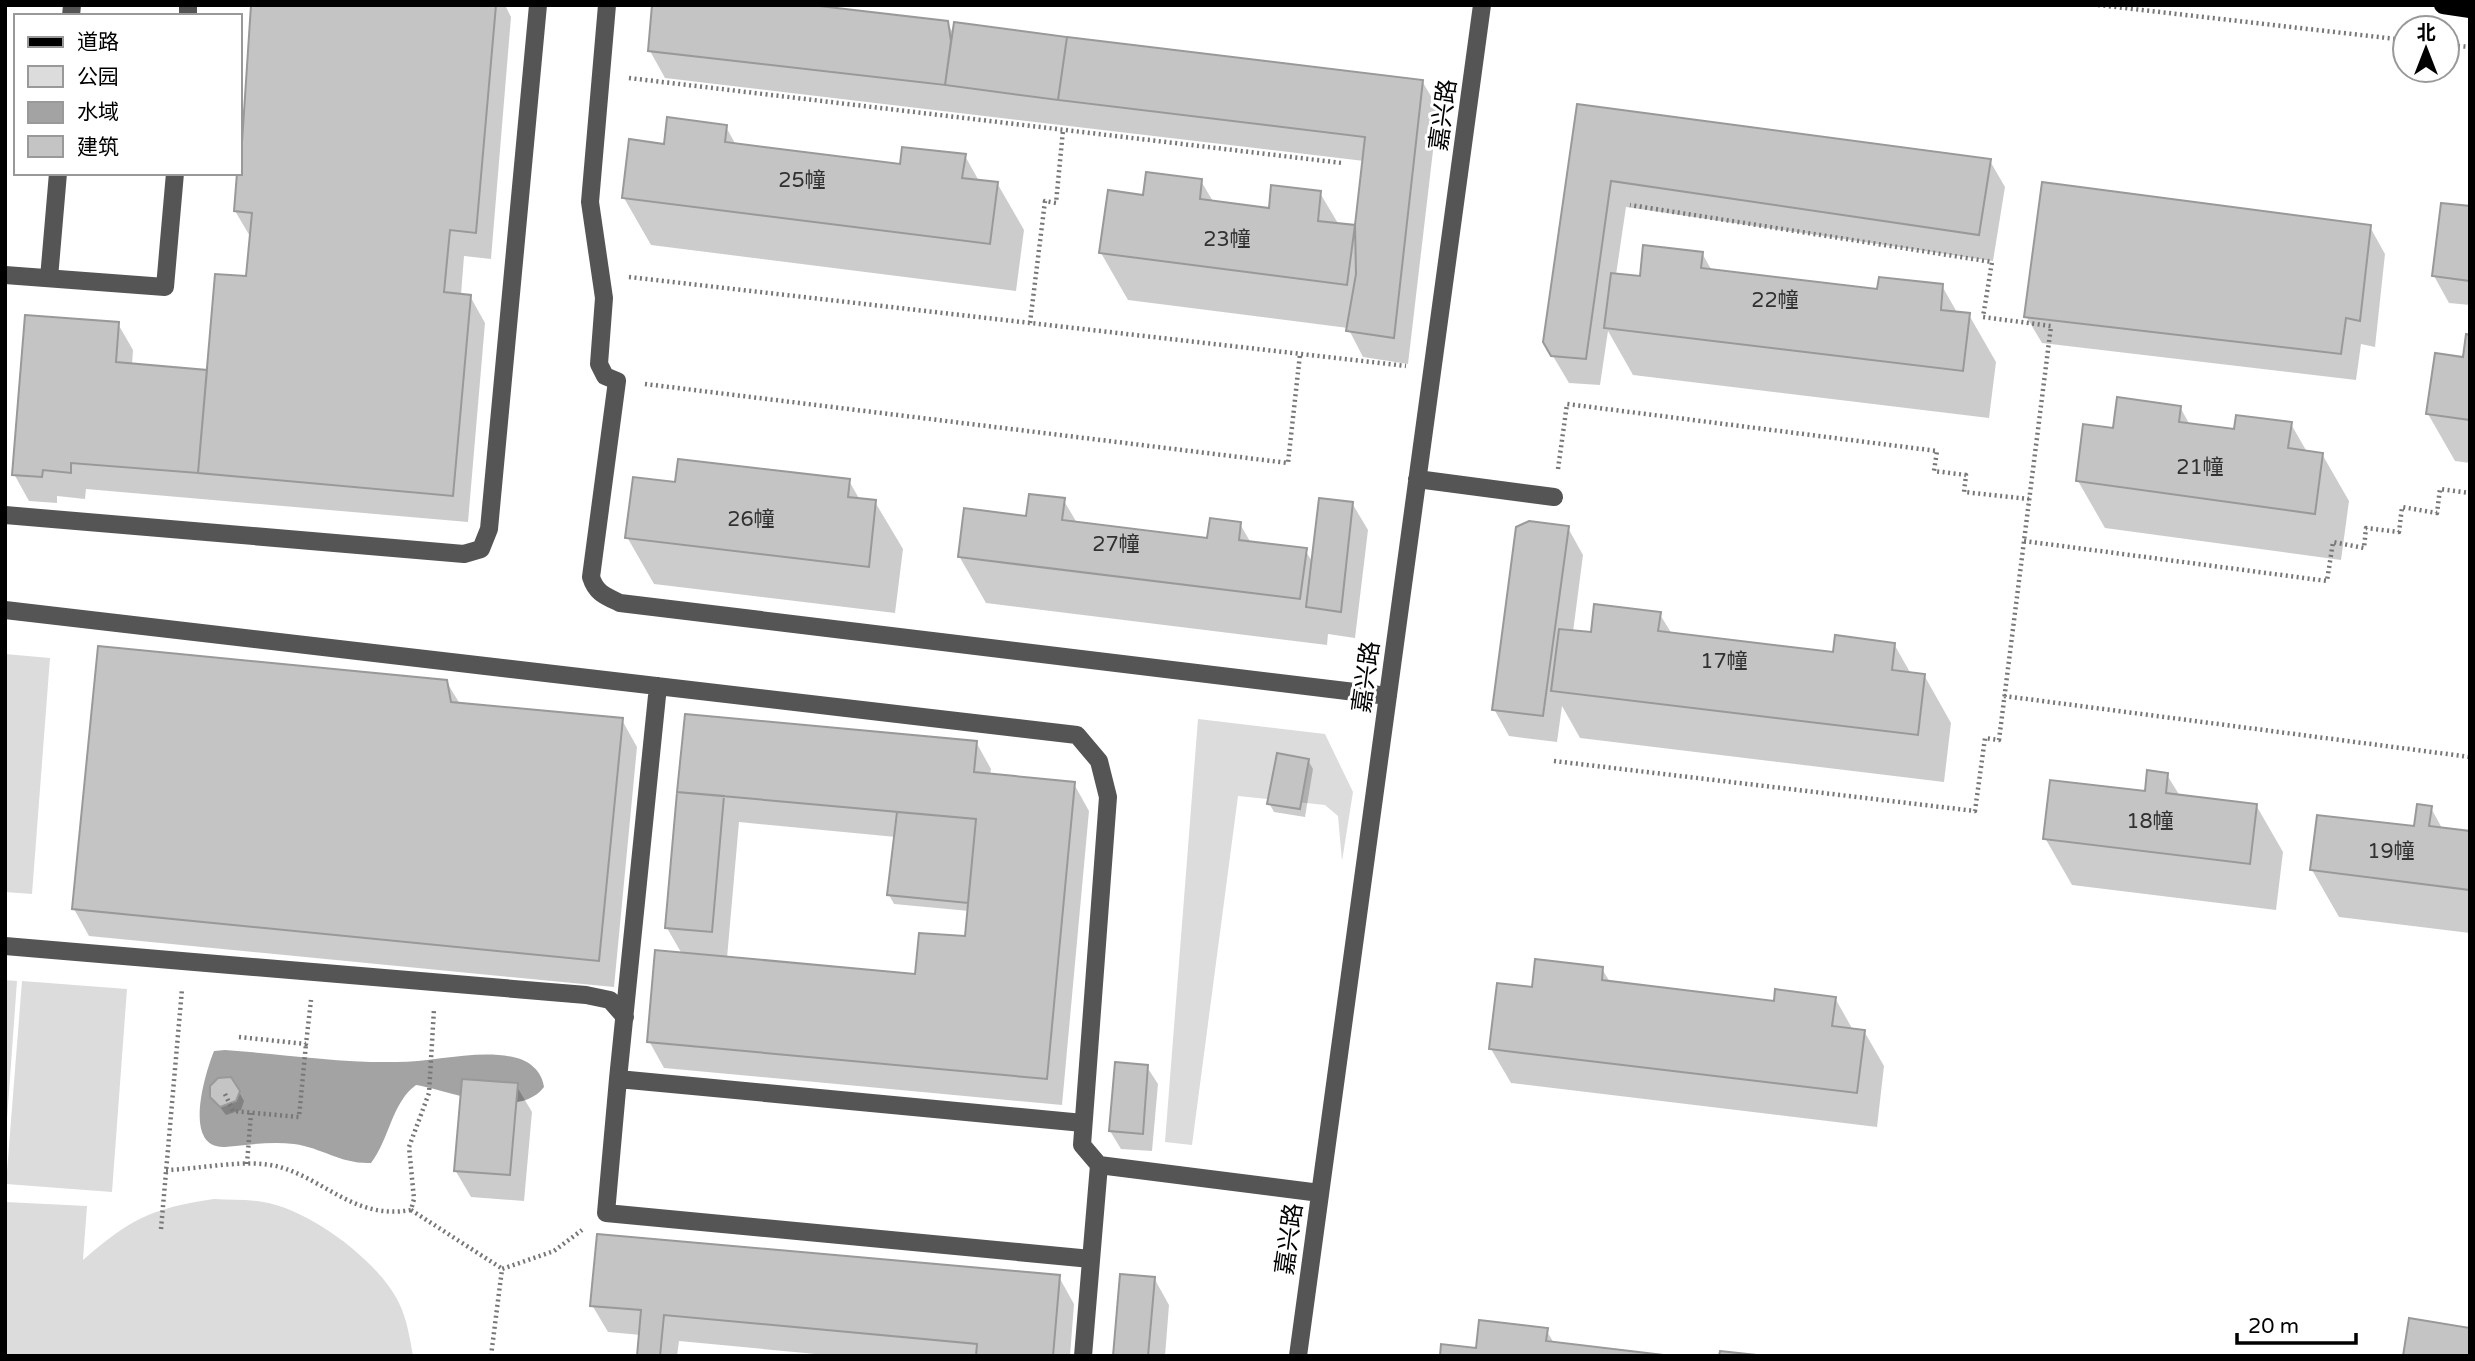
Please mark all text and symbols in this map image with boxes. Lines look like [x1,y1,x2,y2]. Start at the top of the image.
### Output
legend [14,14,242,175]
north arrow [2391,14,2461,84]
text: 北 [2416,22,2436,44]
text: 道路 [77,30,119,55]
text: 公园 [77,65,119,90]
street label: 嘉兴路 [1424,77,1463,153]
text: 水域 [77,100,119,125]
text: 建筑 [77,135,119,160]
house number: 25幢 [778,168,826,193]
house number: 23幢 [1203,227,1251,252]
house number: 22幢 [1751,288,1799,313]
house number: 21幢 [2176,455,2224,480]
house number: 26幢 [727,507,775,532]
house number: 27幢 [1092,532,1140,557]
street label: 嘉兴路 [1347,639,1386,715]
house number: 17幢 [1700,649,1748,674]
house number: 18幢 [2126,809,2174,834]
house number: 19幢 [2367,839,2415,864]
street label: 嘉兴路 [1270,1201,1309,1277]
scale bar [2237,1302,2356,1346]
text: 20 m [2248,1314,2299,1339]

